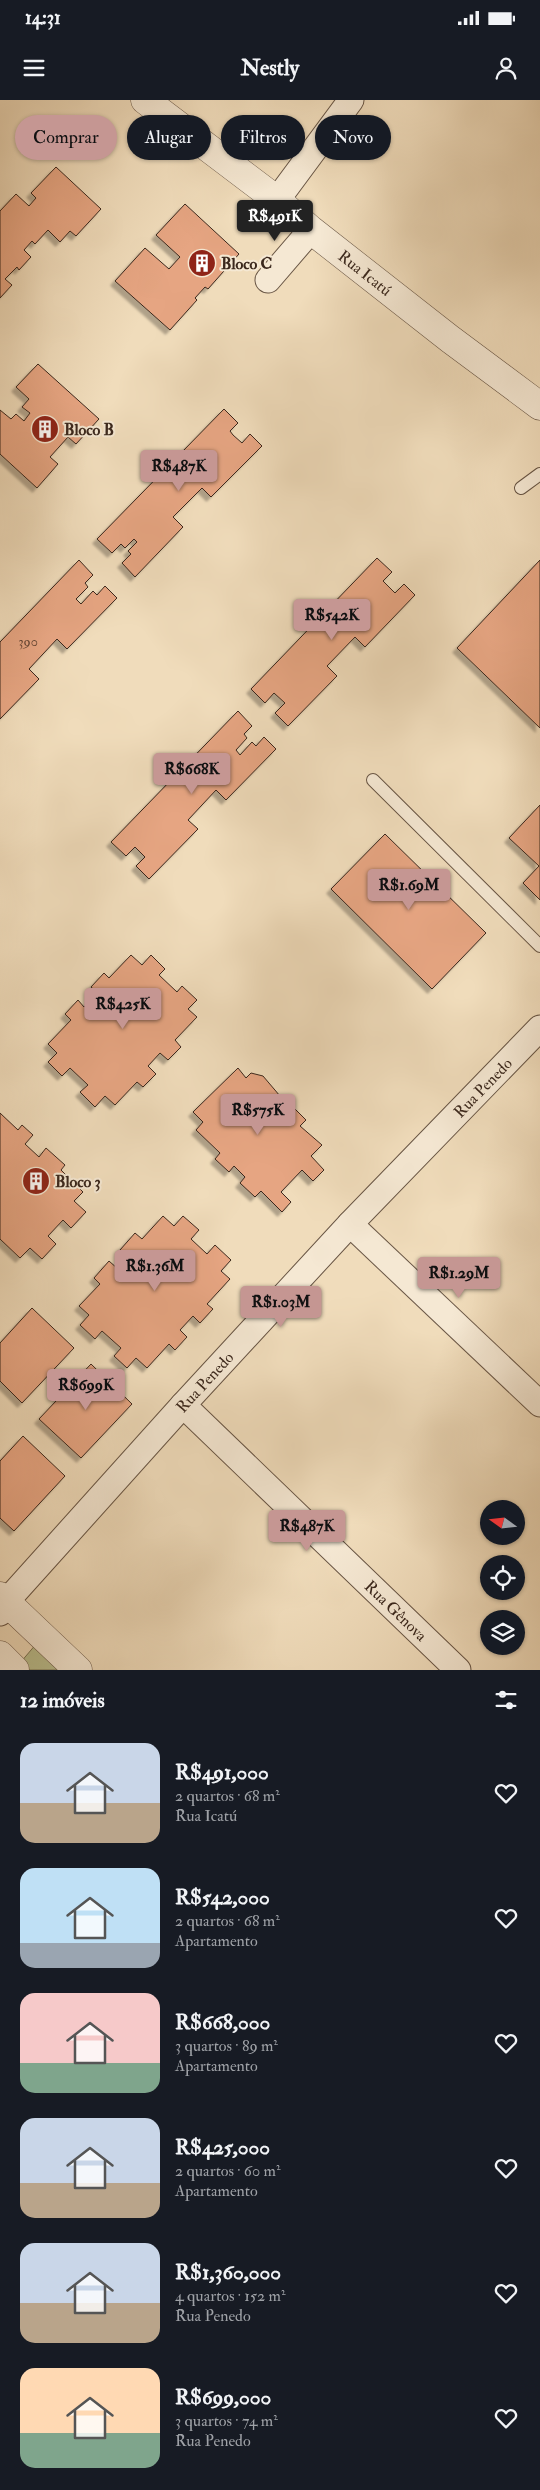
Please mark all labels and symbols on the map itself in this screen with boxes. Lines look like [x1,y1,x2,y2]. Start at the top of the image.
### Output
pin: R$491K [234,200,316,242]
street label: Rua Icatú [334,246,395,300]
building icon: Bloco C [187,248,217,278]
place label: Bloco C [221,254,273,274]
building icon: Bloco B [30,414,60,444]
place label: Bloco B [64,420,114,440]
pin: R$487K [138,450,220,492]
pin: R$542K [291,598,373,641]
house number: 390 [18,633,38,650]
pin: R$668K [151,752,233,795]
pin: R$1.69M [363,868,455,911]
pin: R$425K [82,988,164,1030]
street label: Rua Penedo [450,1054,517,1122]
pin: R$575K [217,1094,299,1136]
building icon: Bloco 3 [21,1166,51,1196]
place label: Bloco 3 [55,1172,101,1192]
pin: R$1.36M [109,1250,201,1292]
pin: R$1.29M [413,1256,505,1299]
pin: R$1.03M [235,1286,327,1328]
street label: Rua Penedo [172,1348,238,1417]
pin: R$699K [45,1368,127,1411]
north arrow [480,1500,525,1545]
pin: R$487K [266,1510,348,1552]
street label: Rua Gênova [360,1577,431,1646]

